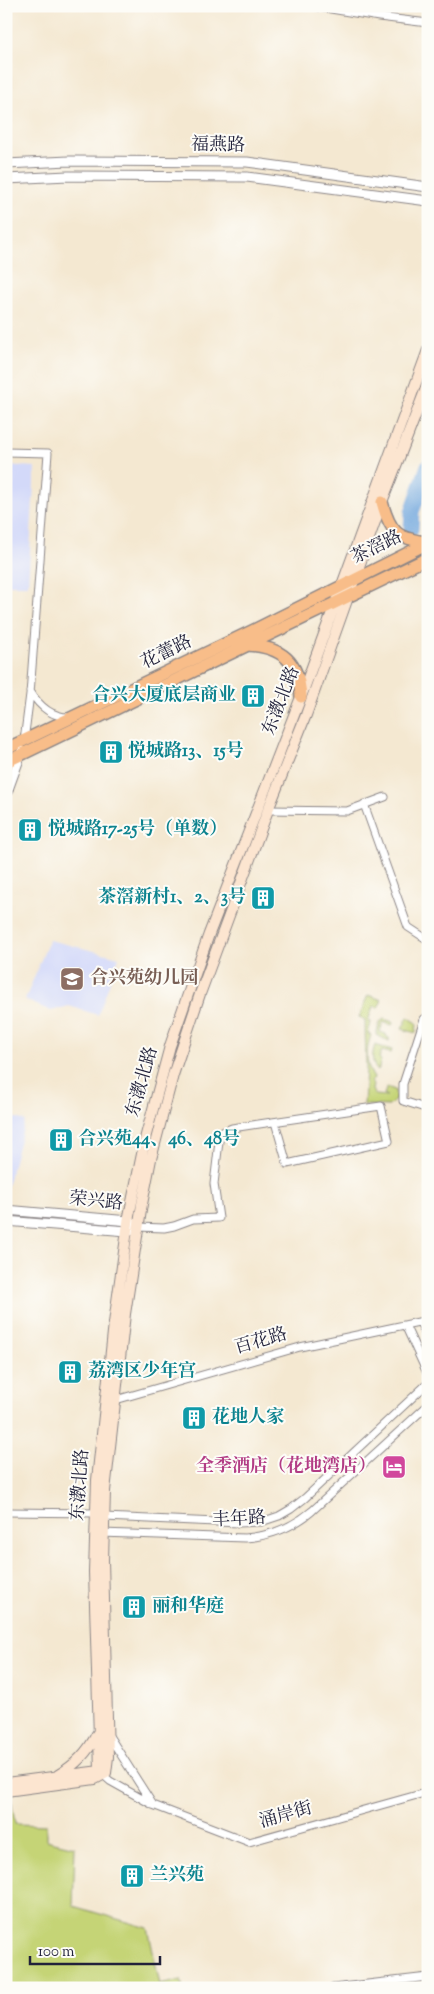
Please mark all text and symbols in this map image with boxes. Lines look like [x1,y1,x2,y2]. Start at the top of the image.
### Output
street label: 福燕路 [191,133,245,159]
street label: 茶滘路 [347,524,407,572]
street label: 花蕾路 [137,629,197,677]
street label: 东漖北路 [257,663,307,739]
place label: 合兴大厦底层商业 [92,683,236,709]
building icon: 合兴大厦底层商业 [240,683,266,709]
building icon: 悦城路13、15号 [98,739,124,765]
place label: 悦城路13、15号 [128,739,244,765]
building icon: 悦城路17-25号（单数） [17,817,43,843]
place label: 悦城路17-25号（单数） [48,817,227,843]
place label: 茶滘新村1、2、3号 [98,885,246,911]
building icon: 茶滘新村1、2、3号 [250,885,276,911]
school or university icon: 合兴苑幼儿园 [59,966,85,992]
place label: 合兴苑幼儿园 [90,966,198,992]
street label: 东漖北路 [121,1044,165,1120]
building icon: 合兴苑44、46、48号 [48,1127,74,1153]
place label: 合兴苑44、46、48号 [78,1127,240,1153]
street label: 荣兴路 [68,1186,124,1218]
street label: 百花路 [231,1322,291,1362]
building icon: 荔湾区少年宫 [57,1359,83,1385]
place label: 荔湾区少年宫 [88,1359,196,1385]
building icon: 花地人家 [181,1405,207,1431]
place label: 花地人家 [212,1405,284,1431]
street label: 东漖北路 [66,1448,96,1522]
place label: 全季酒店（花地湾店） [196,1454,376,1480]
hotel icon: 全季酒店（花地湾店） [381,1454,407,1480]
street label: 丰年路 [211,1506,267,1534]
building icon: 丽和华庭 [121,1594,147,1620]
place label: 丽和华庭 [152,1594,224,1620]
street label: 涌岸街 [256,1796,316,1836]
building icon: 兰兴苑 [119,1863,145,1889]
place label: 兰兴苑 [150,1863,204,1889]
scale bar [30,1934,160,1966]
text: 100 m [38,1942,75,1963]

